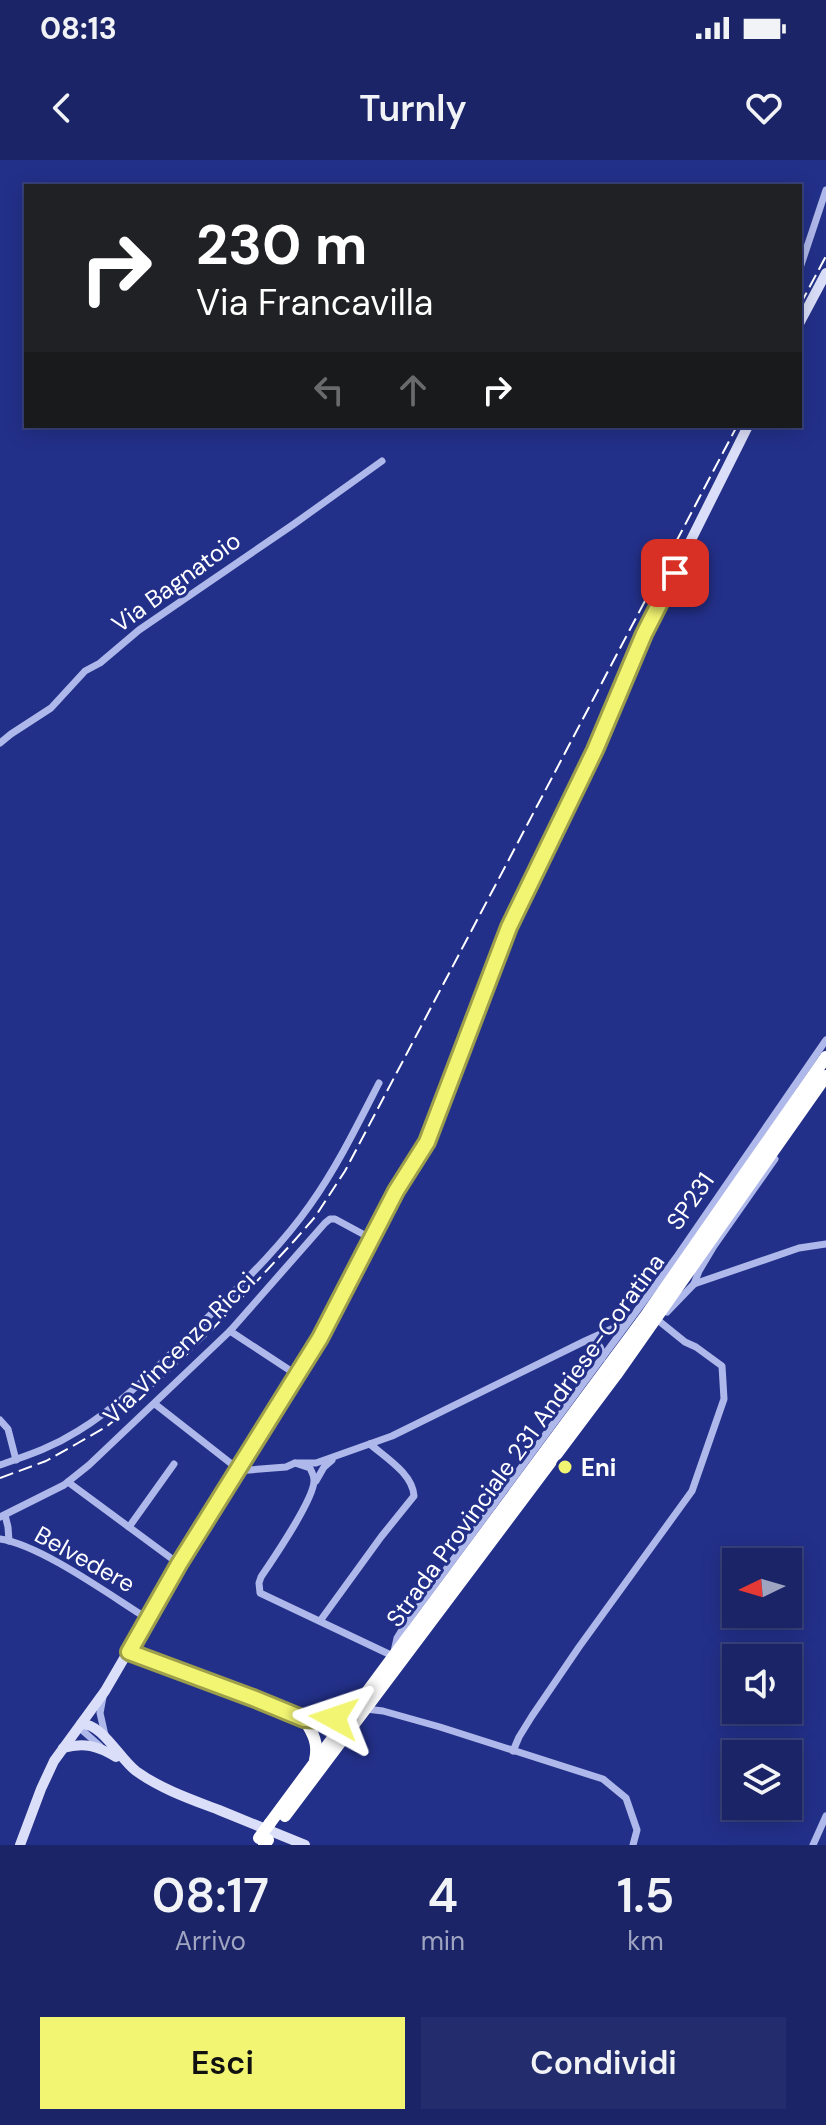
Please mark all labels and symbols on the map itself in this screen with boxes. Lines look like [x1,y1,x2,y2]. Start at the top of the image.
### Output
street label: Via Bagnatoio [105,525,247,639]
pin [641,539,709,607]
street label: SP231 [659,1166,721,1236]
street label: Strada Provinciale 231 Andriese-Coratina [379,1247,671,1633]
street label: Via Vincenzo Ricci [96,1265,262,1431]
place label: Eni [581,1452,616,1483]
marker: Eni [556,1458,574,1476]
street label: Belvedere [29,1519,141,1599]
north arrow [722,1548,802,1628]
position arrow [292,1676,376,1760]

